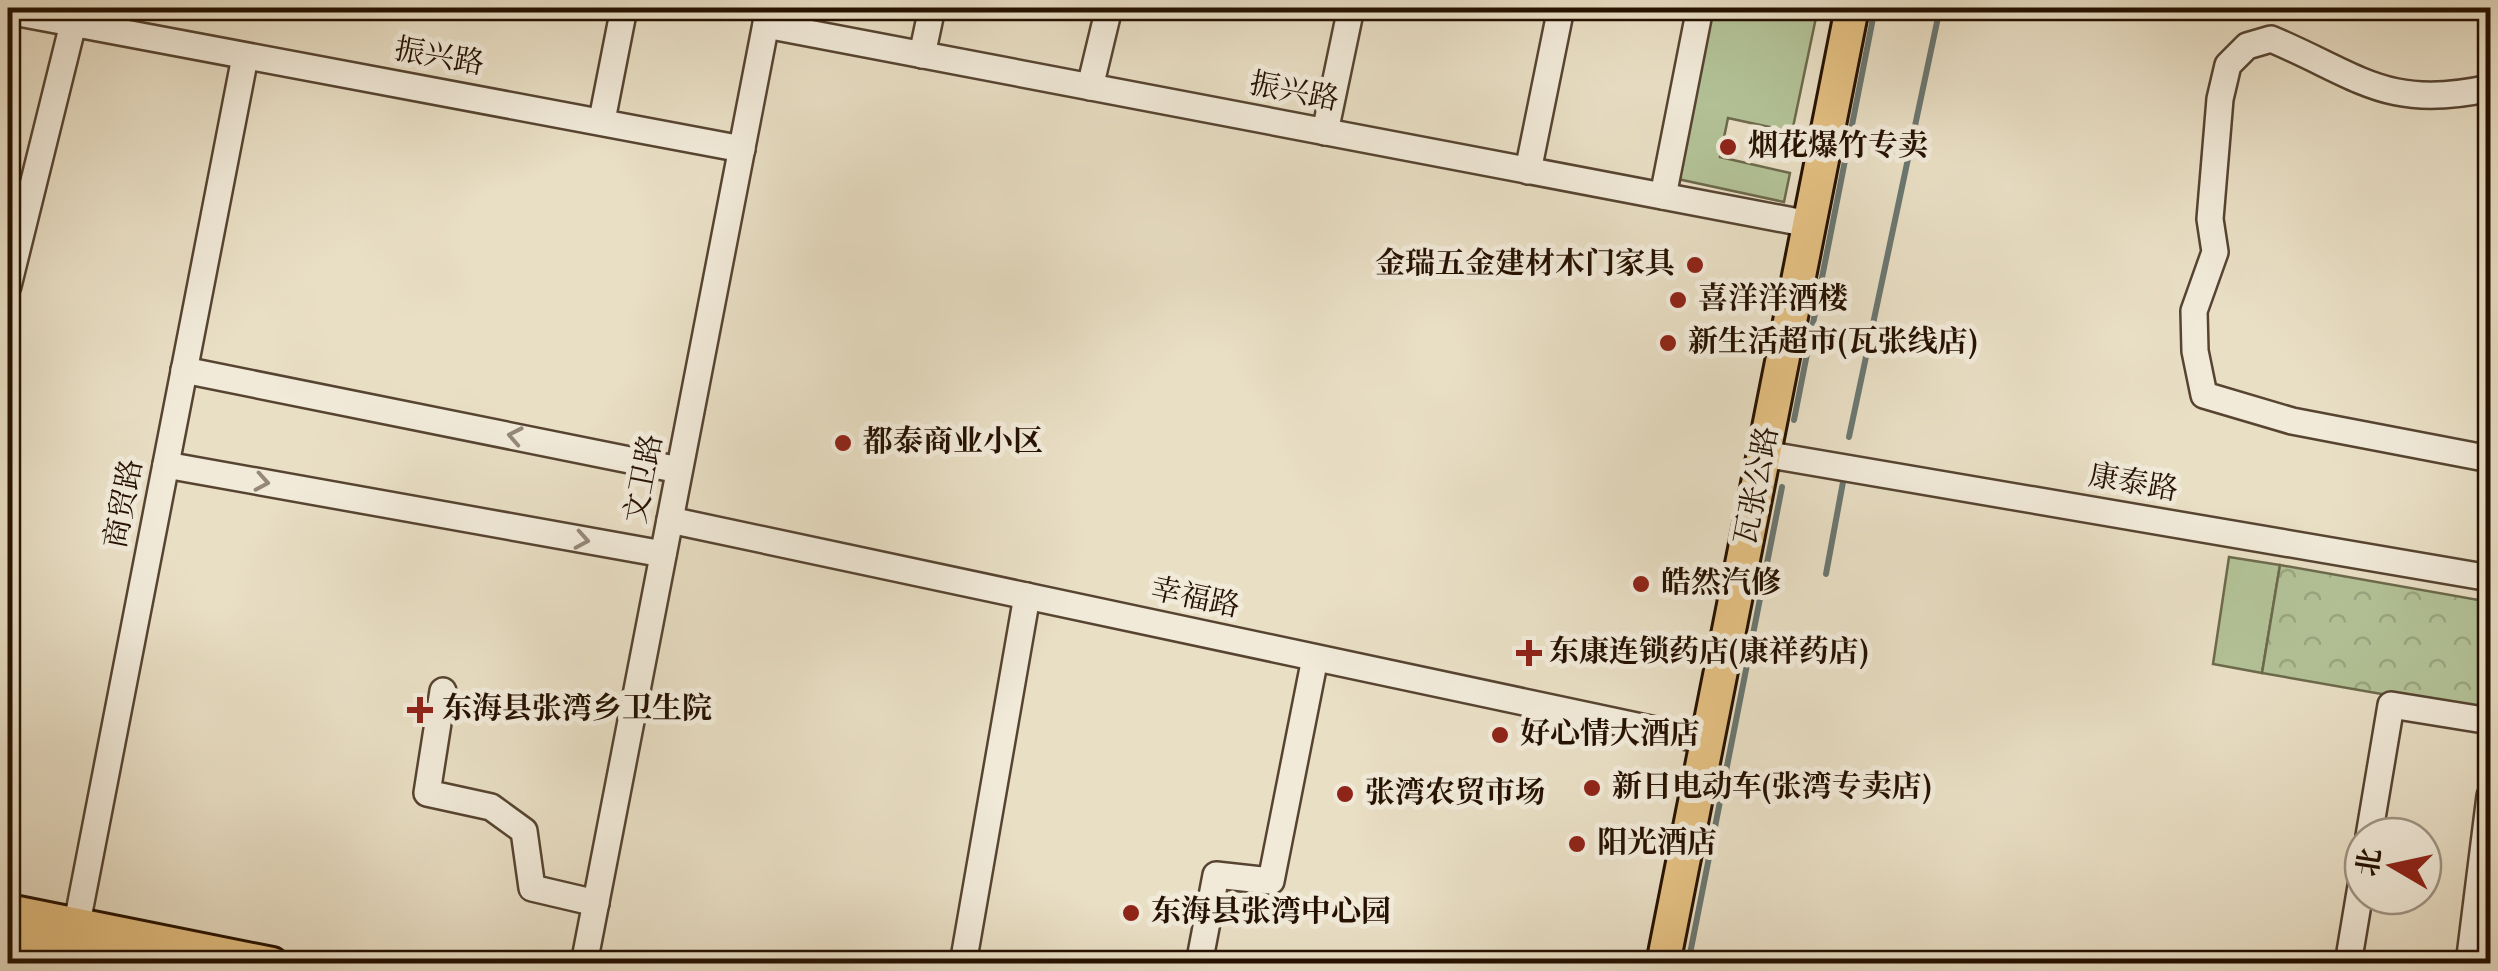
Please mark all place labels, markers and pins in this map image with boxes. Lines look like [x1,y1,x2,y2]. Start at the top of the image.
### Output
place label: 烟花爆竹专卖 [1748,126,1928,168]
marker: 烟花爆竹专卖 [1717,136,1739,158]
place label: 金瑞五金建材木门家具 [1375,244,1675,286]
marker: 金瑞五金建材木门家具 [1684,254,1706,276]
place label: 喜洋洋酒楼 [1698,279,1848,321]
marker: 喜洋洋酒楼 [1667,289,1689,311]
place label: 新生活超市(瓦张线店) [1688,322,1977,364]
marker: 新生活超市(瓦张线店) [1657,332,1679,354]
place label: 都泰商业小区 [863,422,1043,464]
marker: 都泰商业小区 [832,432,854,454]
place label: 皓然汽修 [1661,563,1781,605]
marker: 皓然汽修 [1630,573,1652,595]
place label: 东康连锁药店(康祥药店) [1549,632,1868,674]
marker: 东康连锁药店(康祥药店) [1518,642,1540,664]
place label: 东海县张湾乡卫生院 [442,689,712,731]
marker: 东海县张湾乡卫生院 [407,697,433,723]
place label: 好心情大酒店 [1520,714,1700,756]
marker: 好心情大酒店 [1489,724,1511,746]
place label: 新日电动车(张湾专卖店) [1612,767,1931,809]
place label: 张湾农贸市场 [1365,773,1545,815]
marker: 新日电动车(张湾专卖店) [1581,777,1603,799]
marker: 张湾农贸市场 [1334,783,1356,805]
place label: 阳光酒店 [1597,823,1717,865]
marker: 阳光酒店 [1566,833,1588,855]
place label: 东海县张湾中心园 [1151,892,1391,934]
marker: 东海县张湾中心园 [1120,902,1142,924]

